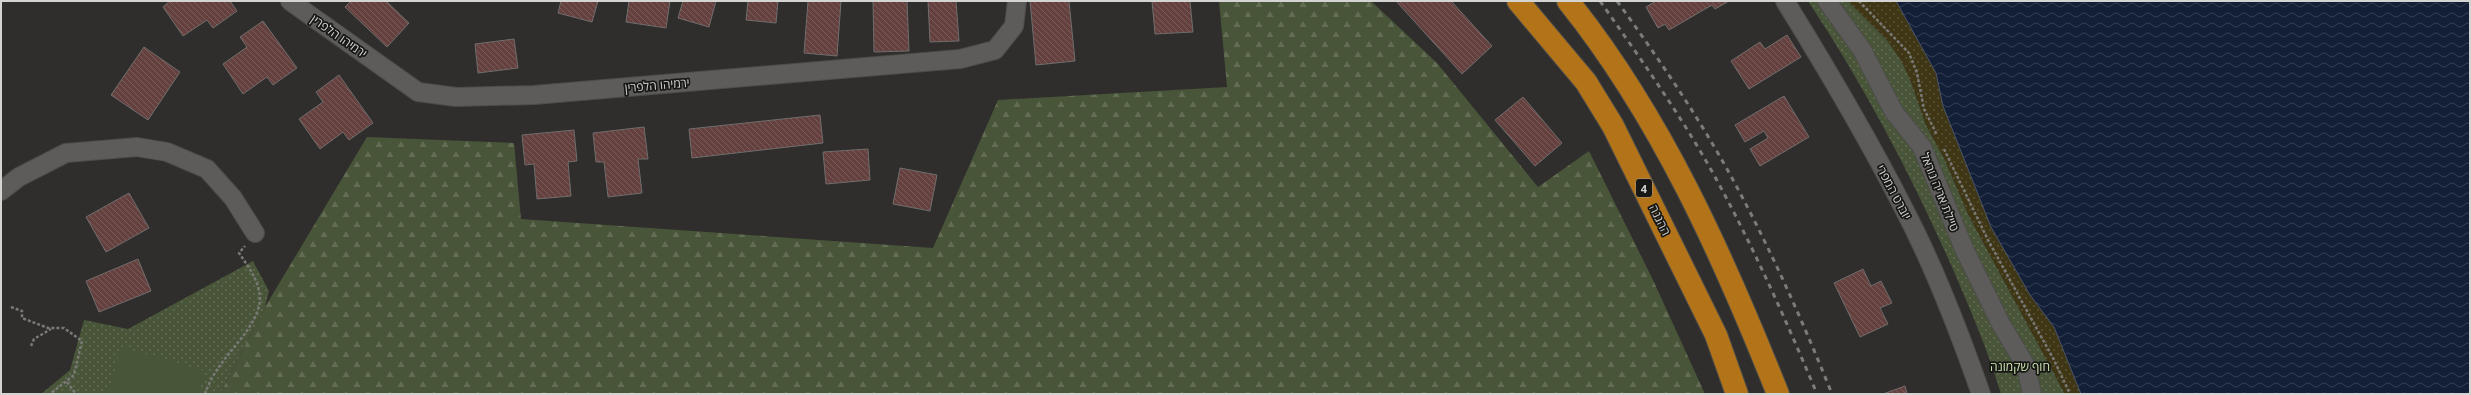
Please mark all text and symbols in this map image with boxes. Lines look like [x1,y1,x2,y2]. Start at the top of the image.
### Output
street label: ירמיהו הלפרין [307,10,371,62]
street label: ירמיהו הלפרין [624,74,690,96]
street label: טיילת אריה גוראל [1917,150,1963,234]
street label: יוברט המפרי [1872,162,1916,222]
road number: 4 [1636,179,1652,197]
street label: ההגנה [1645,202,1675,238]
park label: חוף שקמונה [1990,358,2050,375]

